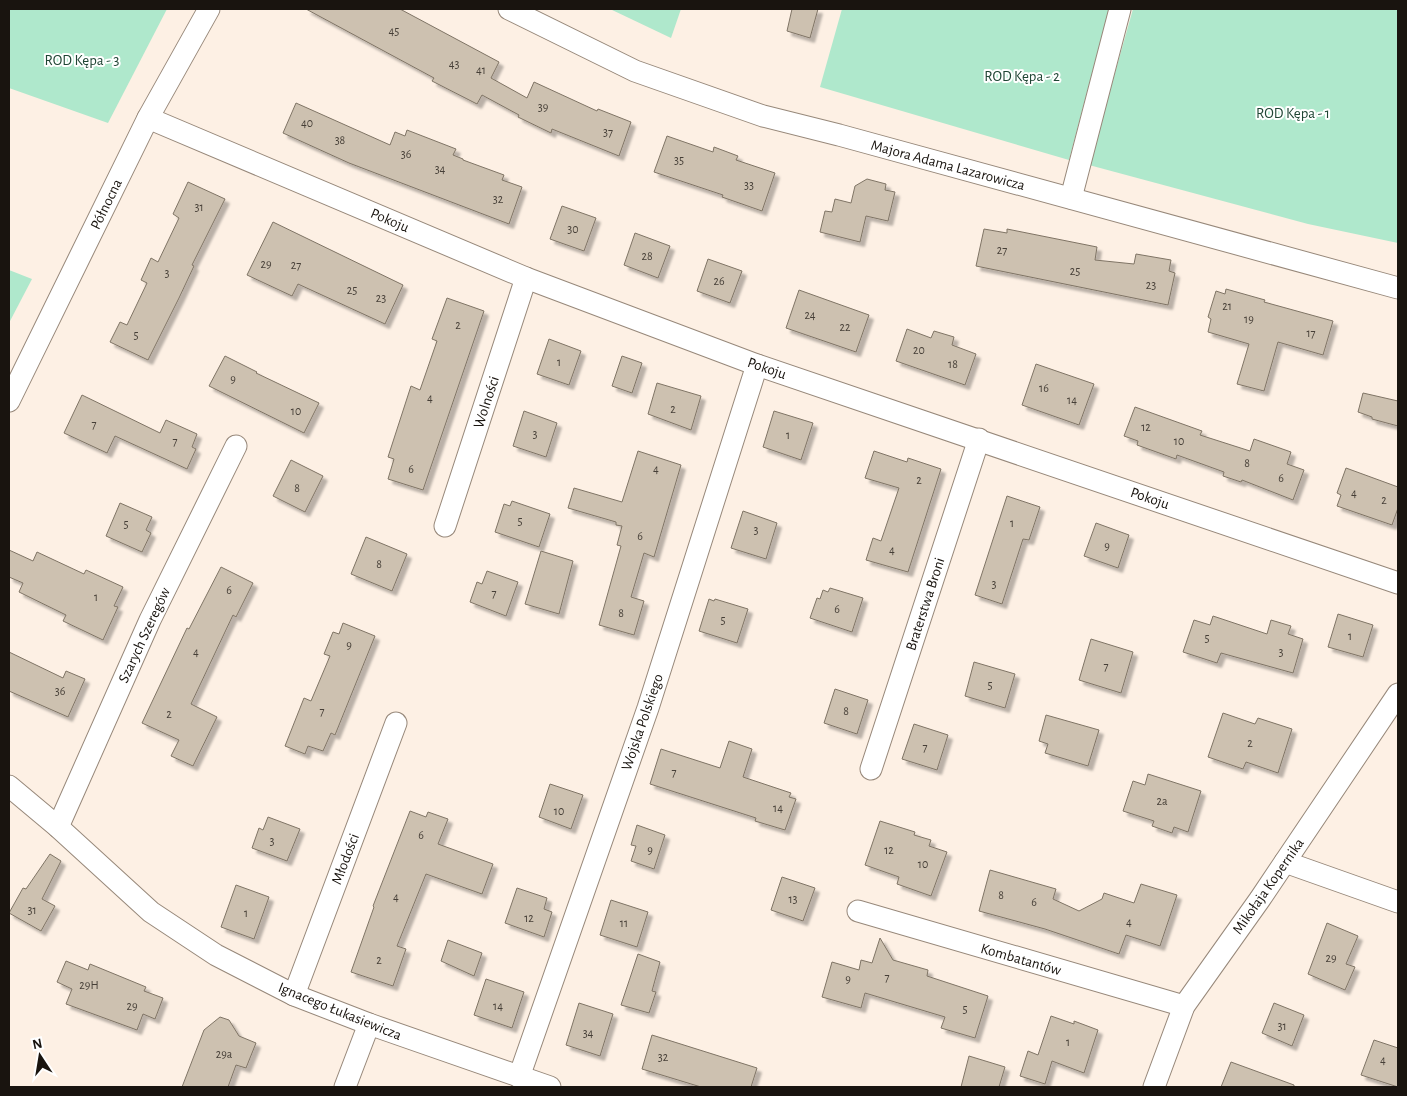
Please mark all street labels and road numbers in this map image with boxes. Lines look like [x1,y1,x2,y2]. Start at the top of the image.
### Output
street label: Majora Adama Lazarowicza [869,138,1027,193]
street label: Północna [88,177,125,232]
street label: Pokoju [368,206,412,235]
street label: Pokoju [745,355,789,382]
street label: Wolności [471,374,502,430]
street label: Pokoju [1128,485,1172,512]
street label: Braterstwa Broni [903,556,948,653]
street label: Szarych Szeregów [116,585,173,685]
street label: Wojska Polskiego [619,672,666,772]
street label: Młodości [329,832,362,887]
street label: Mikołaja Kopernika [1230,836,1307,937]
street label: Kombatantów [979,941,1063,978]
street label: Ignacego Łukasiewicza [276,980,404,1043]

